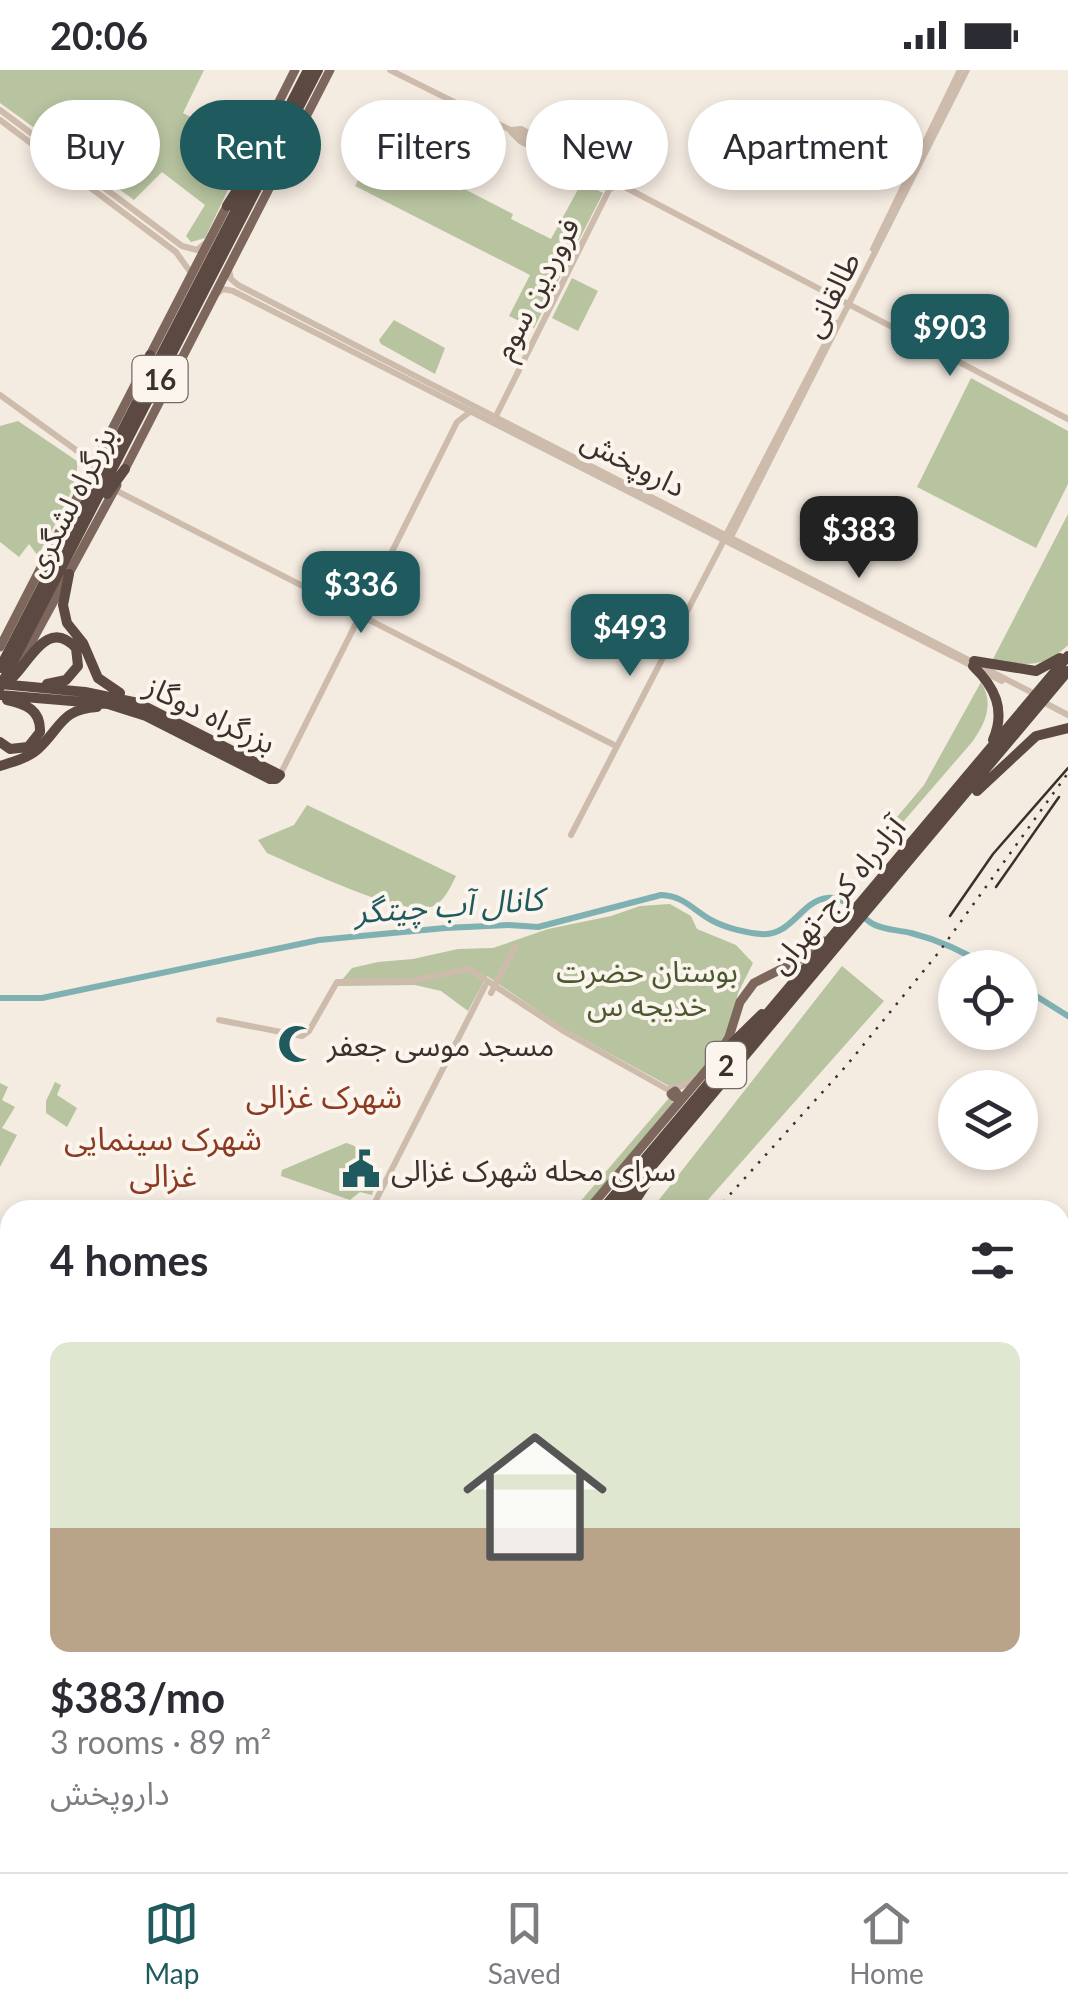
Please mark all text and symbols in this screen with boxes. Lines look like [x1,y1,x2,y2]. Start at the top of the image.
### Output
text: 20:06 [50,12,148,58]
chip: Buy [30,100,160,190]
chip: Rent [180,100,321,190]
chip: Filters [341,100,506,190]
chip: New [526,100,668,190]
chip: Apartment [688,100,923,190]
street label: فروردین سوم [484,211,591,367]
street label: طالقانی [793,245,867,343]
pin: $903 [891,294,1009,379]
text: $903 [913,307,987,346]
road number: 16 [132,356,188,402]
street label: بزرگراه لشگری [16,420,123,582]
street label: داروپخش [574,421,692,506]
pin: $383 [800,496,918,581]
text: $383 [822,509,896,548]
pin: $336 [302,551,420,636]
text: $336 [324,564,398,603]
pin: $493 [571,594,689,679]
text: $493 [593,607,667,646]
street label: بزرگراه دوگاز [139,666,282,761]
street label: آزادراه کرج-تهران [760,807,917,984]
water label: کانال آب چیتگر [351,878,550,933]
map controls [938,950,1038,1170]
button: locate [938,950,1038,1050]
park label: بوستان حضرت خدیجه س [556,952,738,1023]
mosque icon: مسجد موسی جعفر [276,1023,318,1065]
place label: مسجد موسی جعفر [326,1026,554,1063]
road number: 2 [706,1042,746,1088]
button: layers [938,1070,1038,1170]
district label: شهرک غزالی [246,1076,402,1116]
district label: شهرک سینمایی غزالی [64,1118,262,1195]
public building icon: سرای محله شهرک غزالی [340,1148,382,1190]
place label: سرای محله شهرک غزالی [391,1151,676,1188]
icon: filters [965,1233,1020,1288]
text: 4 homes [50,1235,208,1285]
icon: home [445,1407,625,1587]
text: $383/mo [50,1672,225,1722]
text: 3 rooms · 89 m² [50,1722,271,1761]
text: داروپخش [50,1773,170,1812]
tab: Map [144,1896,199,1990]
tab: Saved [488,1896,561,1990]
tab: Home [849,1896,924,1990]

